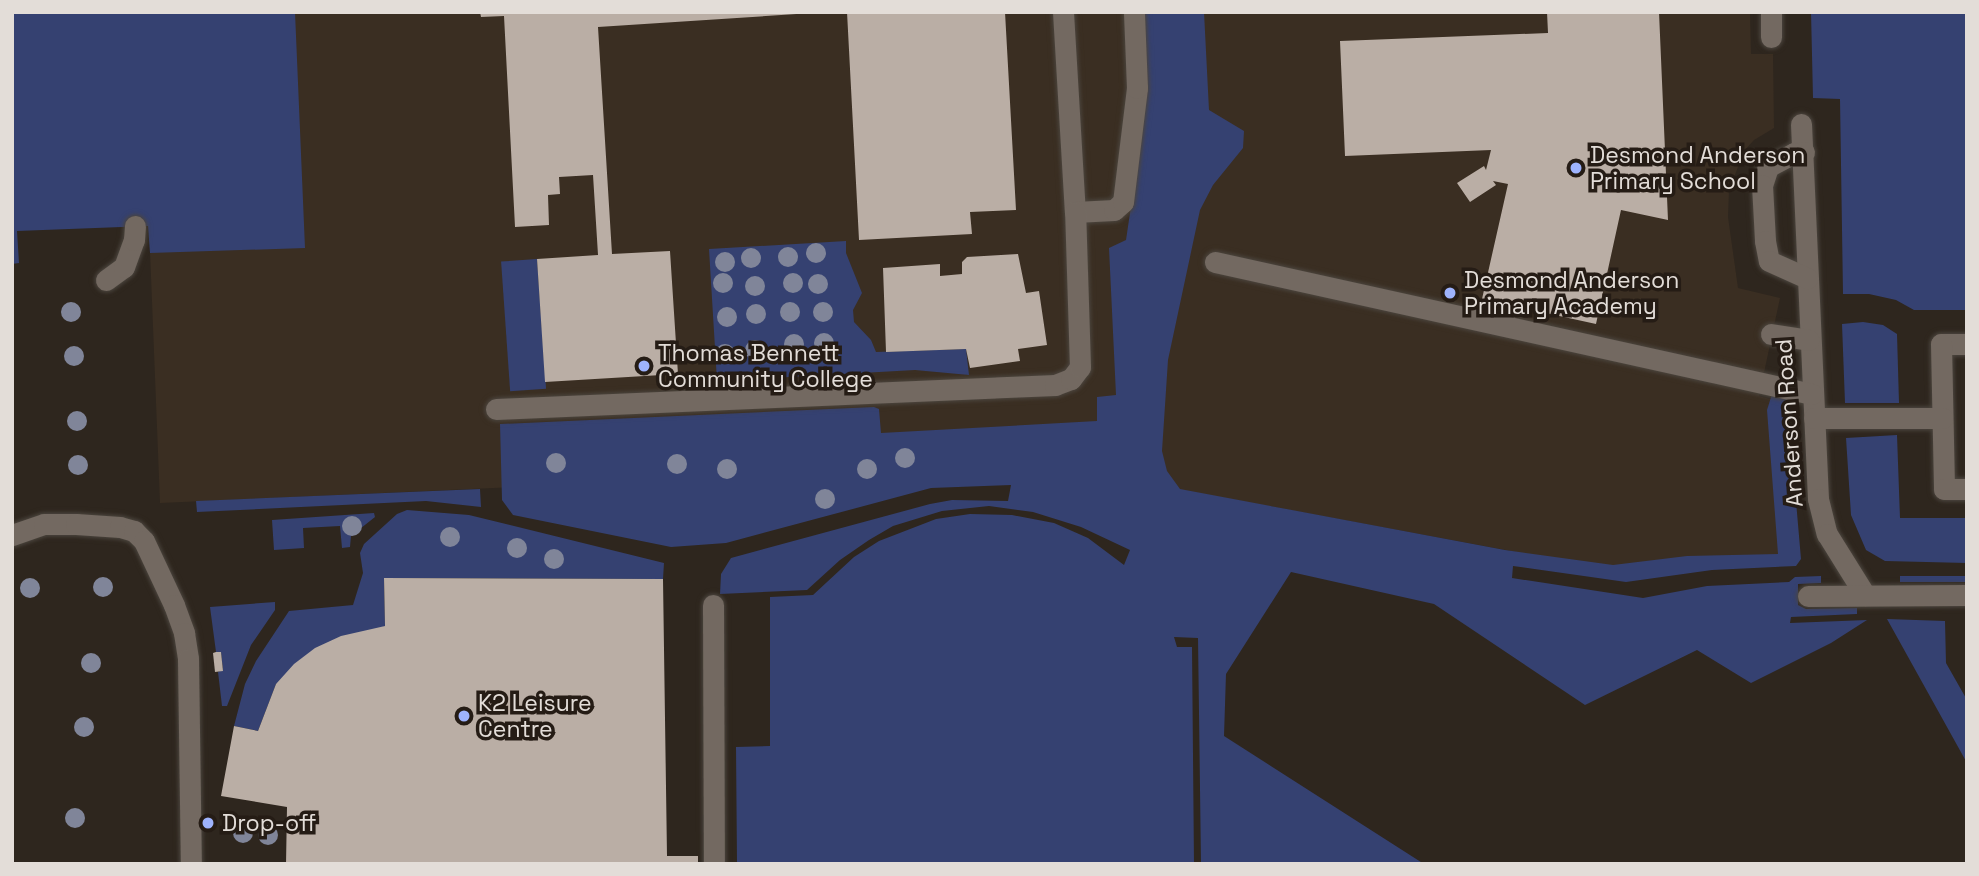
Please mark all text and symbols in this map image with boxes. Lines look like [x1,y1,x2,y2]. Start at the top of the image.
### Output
place label: Desmond Anderson Primary School [1590,141,1806,195]
marker: Desmond Anderson Primary School [1568,160,1584,176]
place label: Desmond Anderson Primary Academy [1464,266,1680,320]
marker: Desmond Anderson Primary Academy [1442,285,1458,301]
street label: Anderson Road [1769,338,1809,508]
place label: Thomas Bennett Community College [658,339,873,393]
marker: Thomas Bennett Community College [636,358,652,374]
place label: K2 Leisure Centre [478,689,592,743]
marker: K2 Leisure Centre [456,708,472,724]
place label: Drop-off [222,809,316,837]
marker: Drop-off [200,815,216,831]

